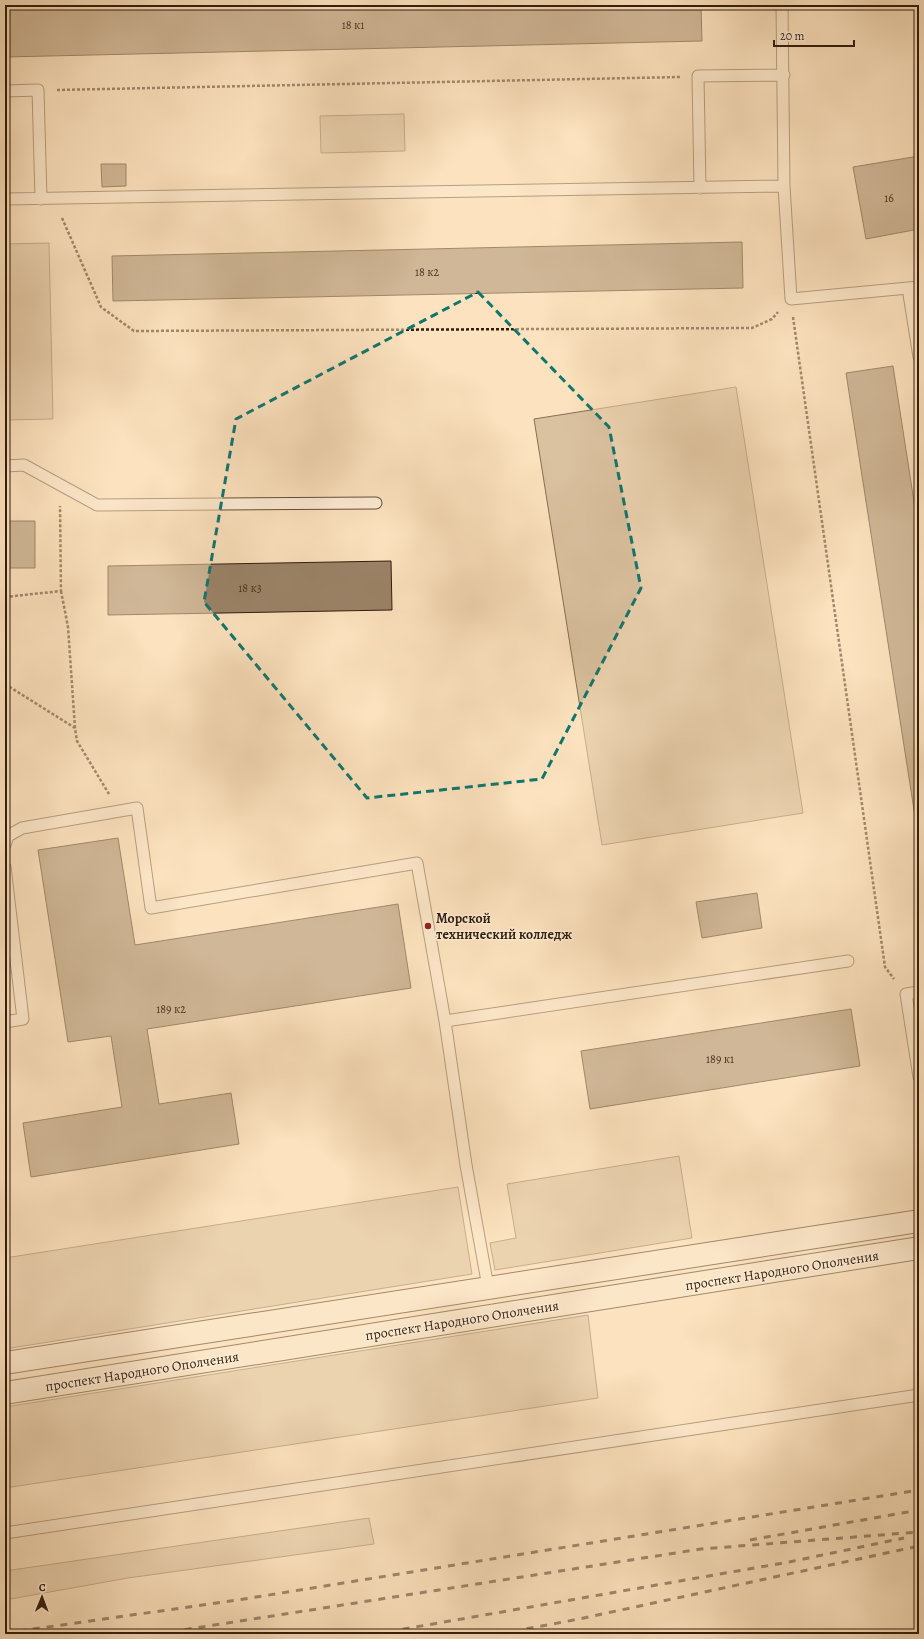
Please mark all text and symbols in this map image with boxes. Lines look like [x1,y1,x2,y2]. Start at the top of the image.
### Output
house number: 18 к1 [342,17,364,33]
scale bar [774,22,854,48]
text: 20 m [780,28,804,44]
house number: 16 [884,190,894,206]
house number: 18 к2 [415,264,439,280]
house number: 18 к3 [238,580,262,596]
place label: Морской технический колледж [436,909,572,944]
marker: Морской технический колледж [423,921,433,931]
house number: 189 к2 [156,1001,186,1017]
house number: 189 к1 [706,1051,734,1067]
street label: проспект Народного Ополчения [684,1246,881,1295]
street label: проспект Народного Ополчения [364,1296,561,1345]
street label: проспект Народного Ополчения [44,1347,241,1396]
north arrow [22,1577,62,1617]
text: С [39,1580,46,1595]

